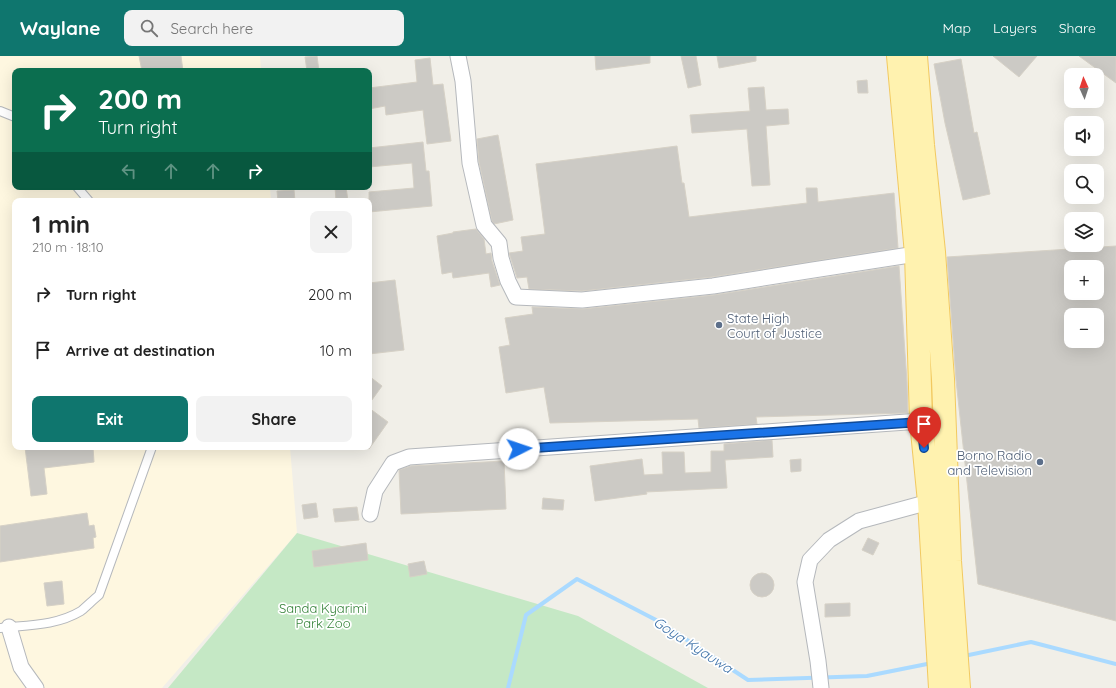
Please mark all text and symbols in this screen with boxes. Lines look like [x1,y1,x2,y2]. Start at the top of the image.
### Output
search box [124,10,404,46]
text: Waylane [20,16,100,40]
icon: search [138,17,160,39]
text: Search here [170,19,253,38]
text: Map [942,19,971,37]
text: Layers [993,19,1037,37]
text: Share [1059,19,1096,37]
north arrow [1064,68,1104,108]
map controls [1064,68,1104,348]
text: 200 m [98,81,182,116]
icon: right [32,84,84,136]
text: Turn right [98,116,178,139]
button: sound [1064,116,1104,156]
icon: left [118,160,140,182]
icon: ahead [160,160,182,182]
icon: ahead [202,160,224,182]
icon: right [244,160,266,182]
button: search [1064,164,1104,204]
text: 1 min [32,209,90,239]
button: close [310,211,352,253]
button: layers [1064,212,1104,252]
text: 210 m · 18:10 [32,239,104,255]
button: + [1064,260,1104,300]
icon: right [32,283,54,305]
text: Turn right [66,285,137,304]
text: 200 m [308,285,352,304]
button: − [1064,308,1104,348]
place label: State High Court of Justice [727,310,822,341]
marker: State High Court of Justice [714,320,724,330]
icon: arrive [32,339,54,361]
text: Arrive at destination [66,341,215,360]
text: 10 m [320,341,352,360]
button: Exit [32,396,188,442]
button: Share [196,396,352,442]
pin [907,407,941,448]
icon: arrive [913,413,935,435]
position arrow [498,428,540,470]
place label: Borno Radio and Television [947,447,1032,478]
marker: Borno Radio and Television [1035,457,1045,467]
park label: Sanda Kyarimi Park Zoo [279,600,367,631]
water label: Goya Kyauwa [650,613,737,678]

